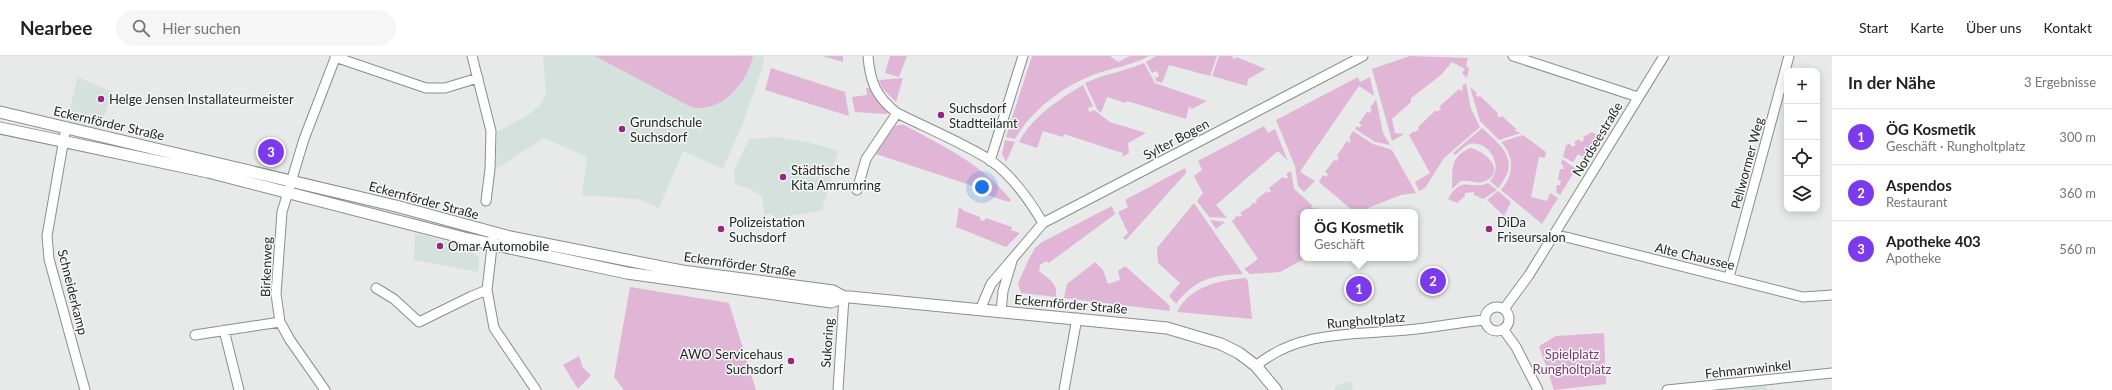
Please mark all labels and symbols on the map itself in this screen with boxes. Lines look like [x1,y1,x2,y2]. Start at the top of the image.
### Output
place label: Helge Jensen Installateurmeister [109,91,294,107]
marker: Helge Jensen Installateurmeister [96,94,106,104]
street label: Nordseestraße [1569,99,1626,179]
place label: Suchsdorf Stadtteilamt [949,100,1018,131]
street label: Eckernförder Straße [52,102,166,144]
marker: Suchsdorf Stadtteilamt [936,110,946,120]
place label: Grundschule Suchsdorf [630,114,702,145]
street label: Sylter Bogen [1140,115,1212,163]
street label: Pellwormer Weg [1727,115,1767,211]
marker: Grundschule Suchsdorf [617,124,627,134]
pin: 3 [258,137,284,167]
place label: Städtische Kita Amrumring [791,162,881,193]
marker: Städtische Kita Amrumring [778,172,788,182]
your location [972,177,992,197]
street label: Eckernförder Straße [367,178,481,222]
place label: Polizeistation Suchsdorf [729,214,805,245]
place label: DiDa Friseursalon [1497,214,1566,245]
marker: Polizeistation Suchsdorf [716,224,726,234]
marker: DiDa Friseursalon [1484,224,1494,234]
street label: Birkenweg [257,236,275,297]
place label: Omar Automobile [448,238,549,254]
street label: Alte Chaussee [1654,239,1737,273]
marker: Omar Automobile [435,241,445,251]
street label: Schneiderkamp [55,248,91,336]
street label: Eckernförder Straße [683,248,797,280]
pin: 2 [1420,266,1446,296]
pin: 1 [1346,274,1372,304]
street label: Eckernförder Straße [1014,291,1128,317]
street label: Rungholtplatz [1326,309,1406,331]
street label: Sukoring [817,317,837,368]
place label: AWO Servicehaus Suchsdorf [680,346,783,377]
park label: Spielplatz Rungholtplatz [1533,346,1612,377]
marker: AWO Servicehaus Suchsdorf [786,356,796,366]
street label: Fehmarnwinkel [1704,357,1792,381]

